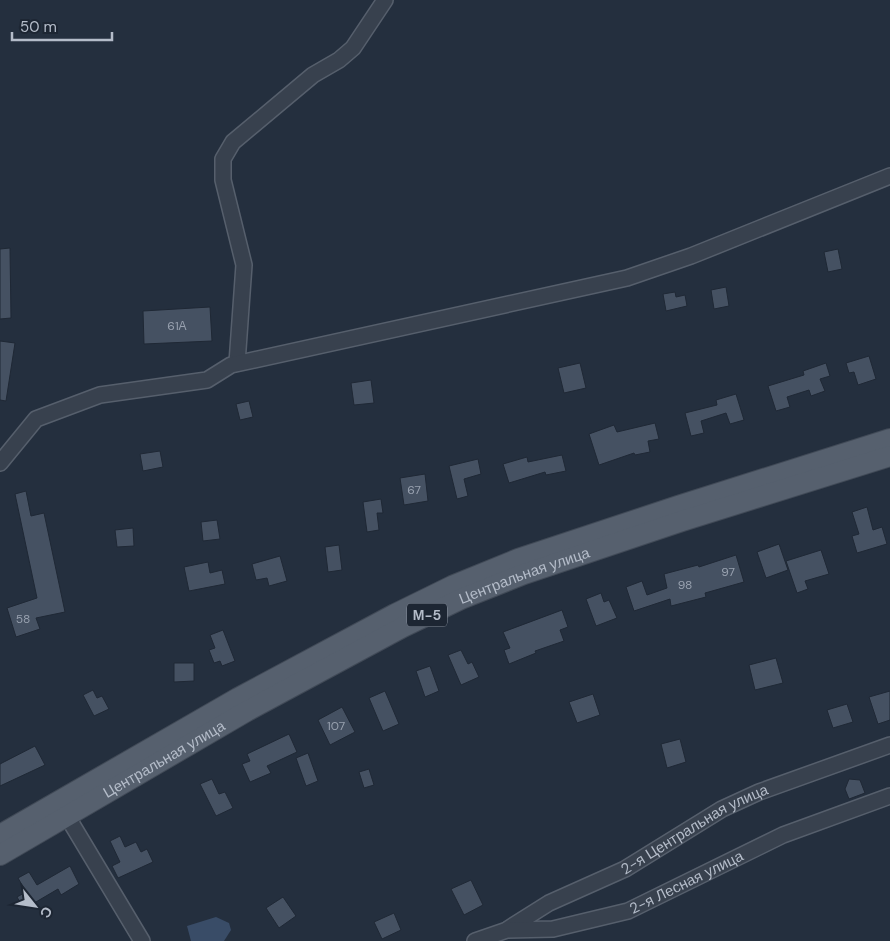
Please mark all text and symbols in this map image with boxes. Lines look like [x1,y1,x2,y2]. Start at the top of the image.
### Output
scale bar [12,10,112,42]
text: 50 m [20,17,57,37]
house number: 61А [167,318,187,334]
house number: 67 [407,482,421,498]
street label: Центральная улица [456,542,593,609]
house number: 97 [721,564,735,580]
house number: 98 [678,577,692,593]
road number: М-5 [407,604,447,626]
house number: 58 [16,611,30,627]
street label: Центральная улица [100,716,229,803]
house number: 107 [327,718,345,734]
street label: 2-я Центральная улица [617,779,771,879]
street label: 2-я Лесная улица [626,846,747,919]
north arrow [10,881,60,931]
text: С [36,904,57,921]

